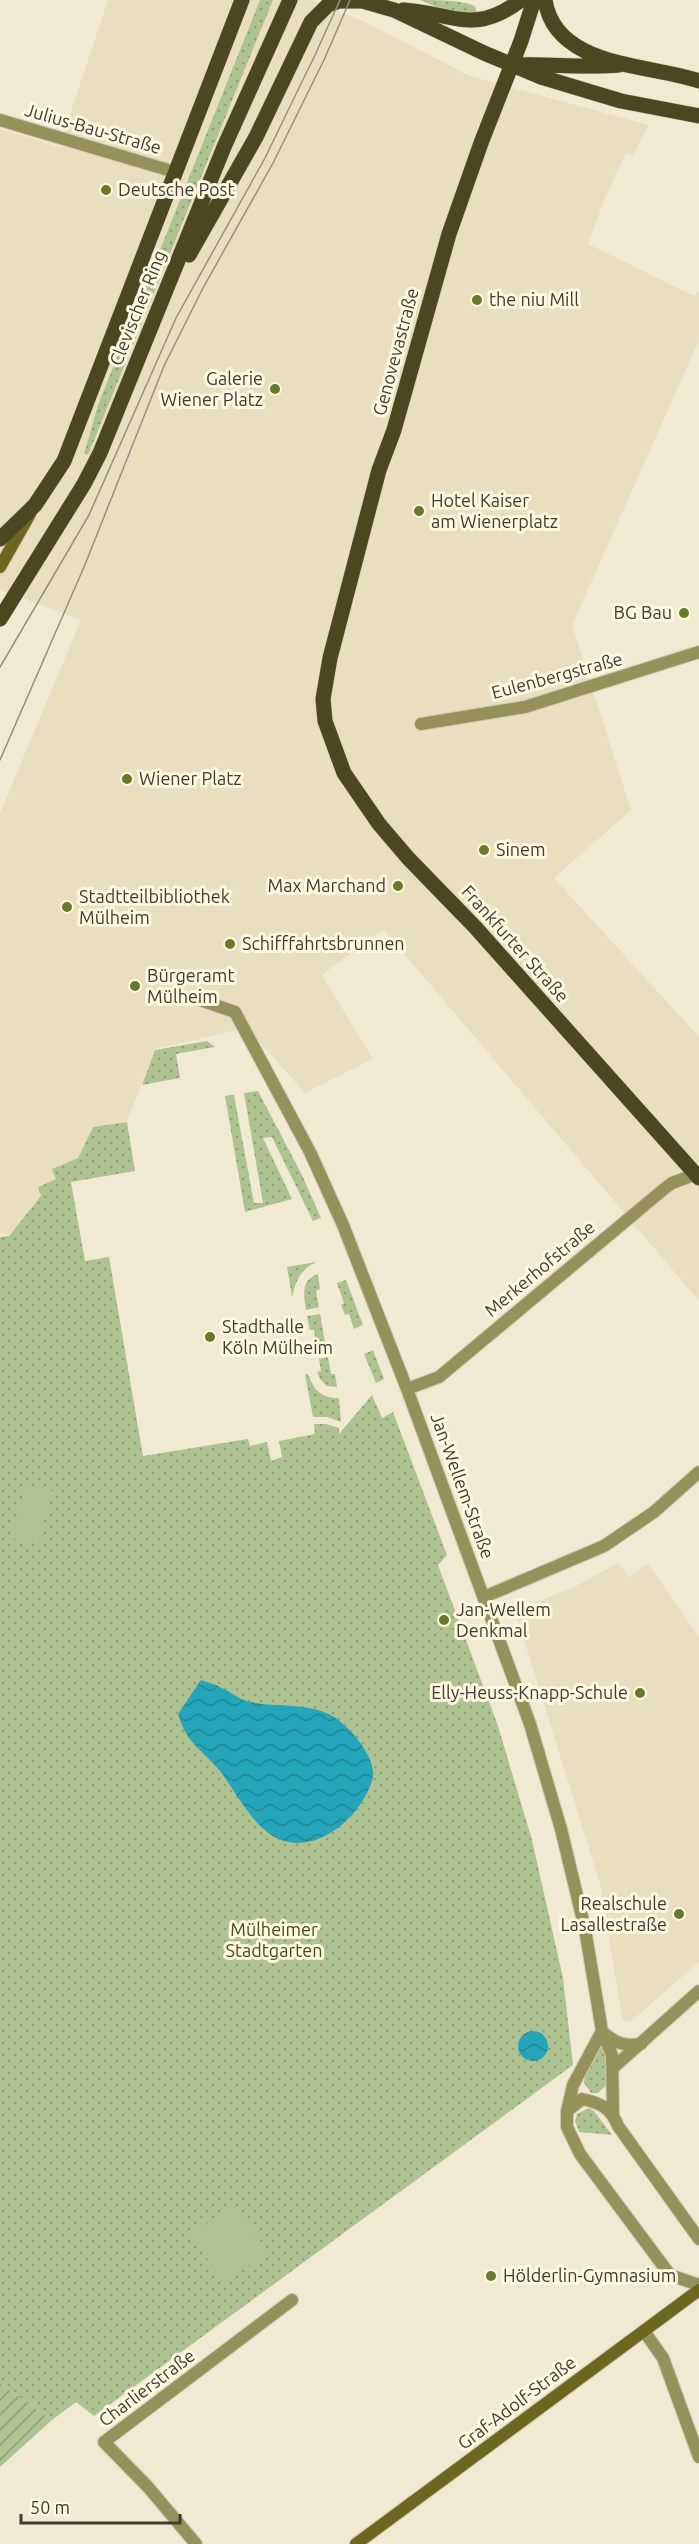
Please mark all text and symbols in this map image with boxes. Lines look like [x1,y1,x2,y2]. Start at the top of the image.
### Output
street label: Julius-Bau-Straße [23,99,164,157]
place label: Deutsche Post [118,179,235,199]
marker: Deutsche Post [99,183,113,197]
street label: Clevischer Ring [105,247,169,368]
street label: Genovevastraße [368,286,422,418]
place label: the niu Mill [489,289,579,309]
marker: the niu Mill [470,293,484,307]
place label: Galerie Wiener Platz [160,368,263,409]
marker: Galerie Wiener Platz [268,382,282,396]
place label: Hotel Kaiser am Wienerplatz [431,490,558,531]
marker: Hotel Kaiser am Wienerplatz [412,504,426,518]
place label: BG Bau [614,602,672,622]
marker: BG Bau [677,606,691,620]
street label: Eulenbergstraße [489,648,624,702]
place label: Wiener Platz [139,768,242,788]
marker: Wiener Platz [120,772,134,786]
place label: Sinem [496,839,546,859]
marker: Sinem [477,843,491,857]
place label: Max Marchand [267,875,386,895]
marker: Max Marchand [391,879,405,893]
street label: Frankfurter Straße [458,881,573,1006]
place label: Stadtteilbibliothek Mülheim [79,886,230,927]
marker: Stadtteilbibliothek Mülheim [60,900,74,914]
place label: Schifffahrtsbrunnen [242,933,405,953]
marker: Schifffahrtsbrunnen [223,937,237,951]
place label: Bürgeramt Mülheim [147,965,234,1006]
marker: Bürgeramt Mülheim [128,979,142,993]
street label: Merkerhofstraße [480,1216,598,1320]
place label: Stadthalle Köln Mülheim [222,1316,333,1357]
marker: Stadthalle Köln Mülheim [203,1330,217,1344]
street label: Jan-Wellem-Straße [427,1410,499,1561]
place label: Jan-Wellem Denkmal [456,1599,551,1640]
marker: Jan-Wellem Denkmal [437,1613,451,1627]
place label: Elly-Heuss-Knapp-Schule [431,1682,628,1702]
marker: Elly-Heuss-Knapp-Schule [633,1686,647,1700]
place label: Realschule Lasallestraße [560,1893,667,1934]
marker: Realschule Lasallestraße [672,1907,686,1921]
park label: Mülheimer Stadtgarten [226,1919,322,1960]
place label: Hölderlin-Gymnasium [503,2265,676,2285]
marker: Hölderlin-Gymnasium [484,2269,498,2283]
street label: Charlierstraße [94,2345,198,2430]
street label: Graf-Adolf-Straße [454,2351,579,2453]
scale bar [21,2487,180,2525]
text: 50 m [30,2497,70,2517]

